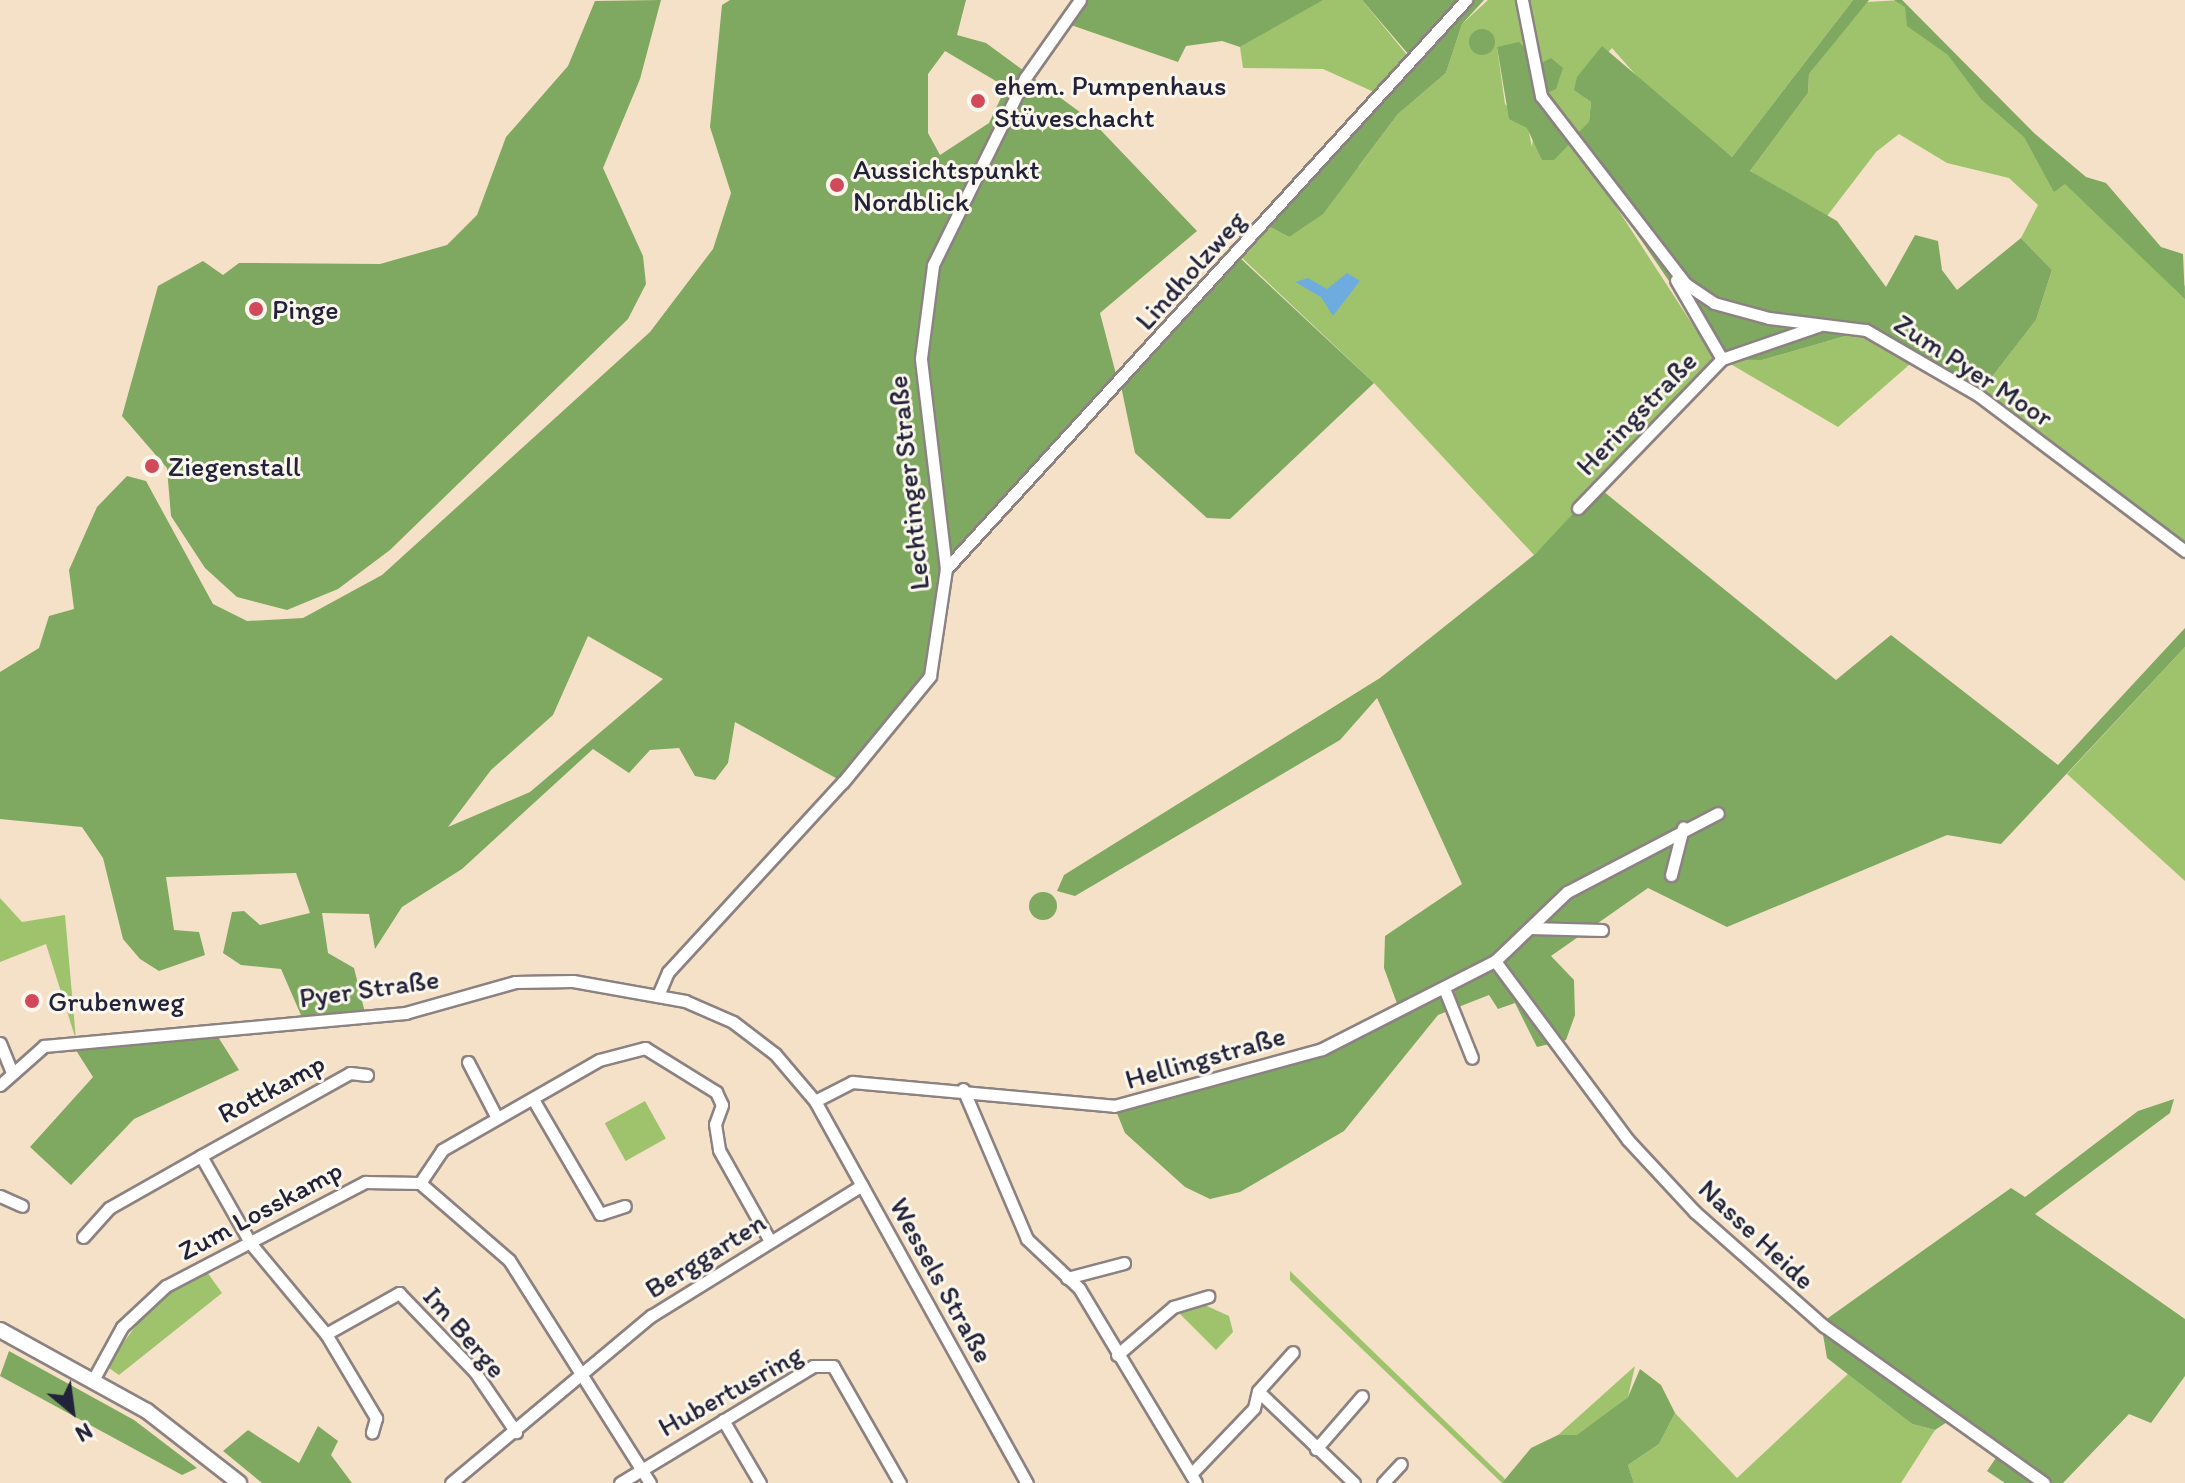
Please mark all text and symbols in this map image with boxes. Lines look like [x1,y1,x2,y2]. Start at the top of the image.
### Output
place label: ehem. Pumpenhaus Stüveschacht [994,68,1227,134]
marker: ehem. Pumpenhaus Stüveschacht [969,92,987,110]
place label: Aussichtspunkt Nordblick [853,152,1040,218]
marker: Aussichtspunkt Nordblick [828,176,846,194]
street label: Lindholzweg [1128,203,1252,337]
place label: Pinge [272,292,338,326]
marker: Pinge [247,300,265,318]
street label: Zum Pyer Moor [1889,306,2059,434]
street label: Heringstraße [1569,344,1703,482]
street label: Lechtinger Straße [880,374,936,592]
place label: Ziegenstall [168,449,301,483]
marker: Ziegenstall [143,457,161,475]
street label: Pyer Straße [297,962,441,1014]
place label: Grubenweg [48,984,184,1018]
marker: Grubenweg [23,992,41,1010]
street label: Hellingstraße [1121,1018,1289,1096]
street label: Rottkamp [212,1046,330,1130]
street label: Zum Losskamp [173,1153,347,1267]
street label: Nasse Heide [1692,1172,1822,1296]
street label: Wessels Straße [883,1192,1001,1368]
street label: Berggarten [638,1205,772,1305]
street label: Im Berge [416,1279,514,1385]
street label: Hubertusring [652,1337,808,1443]
north arrow [32,1371,112,1451]
text: N [71,1417,97,1448]

